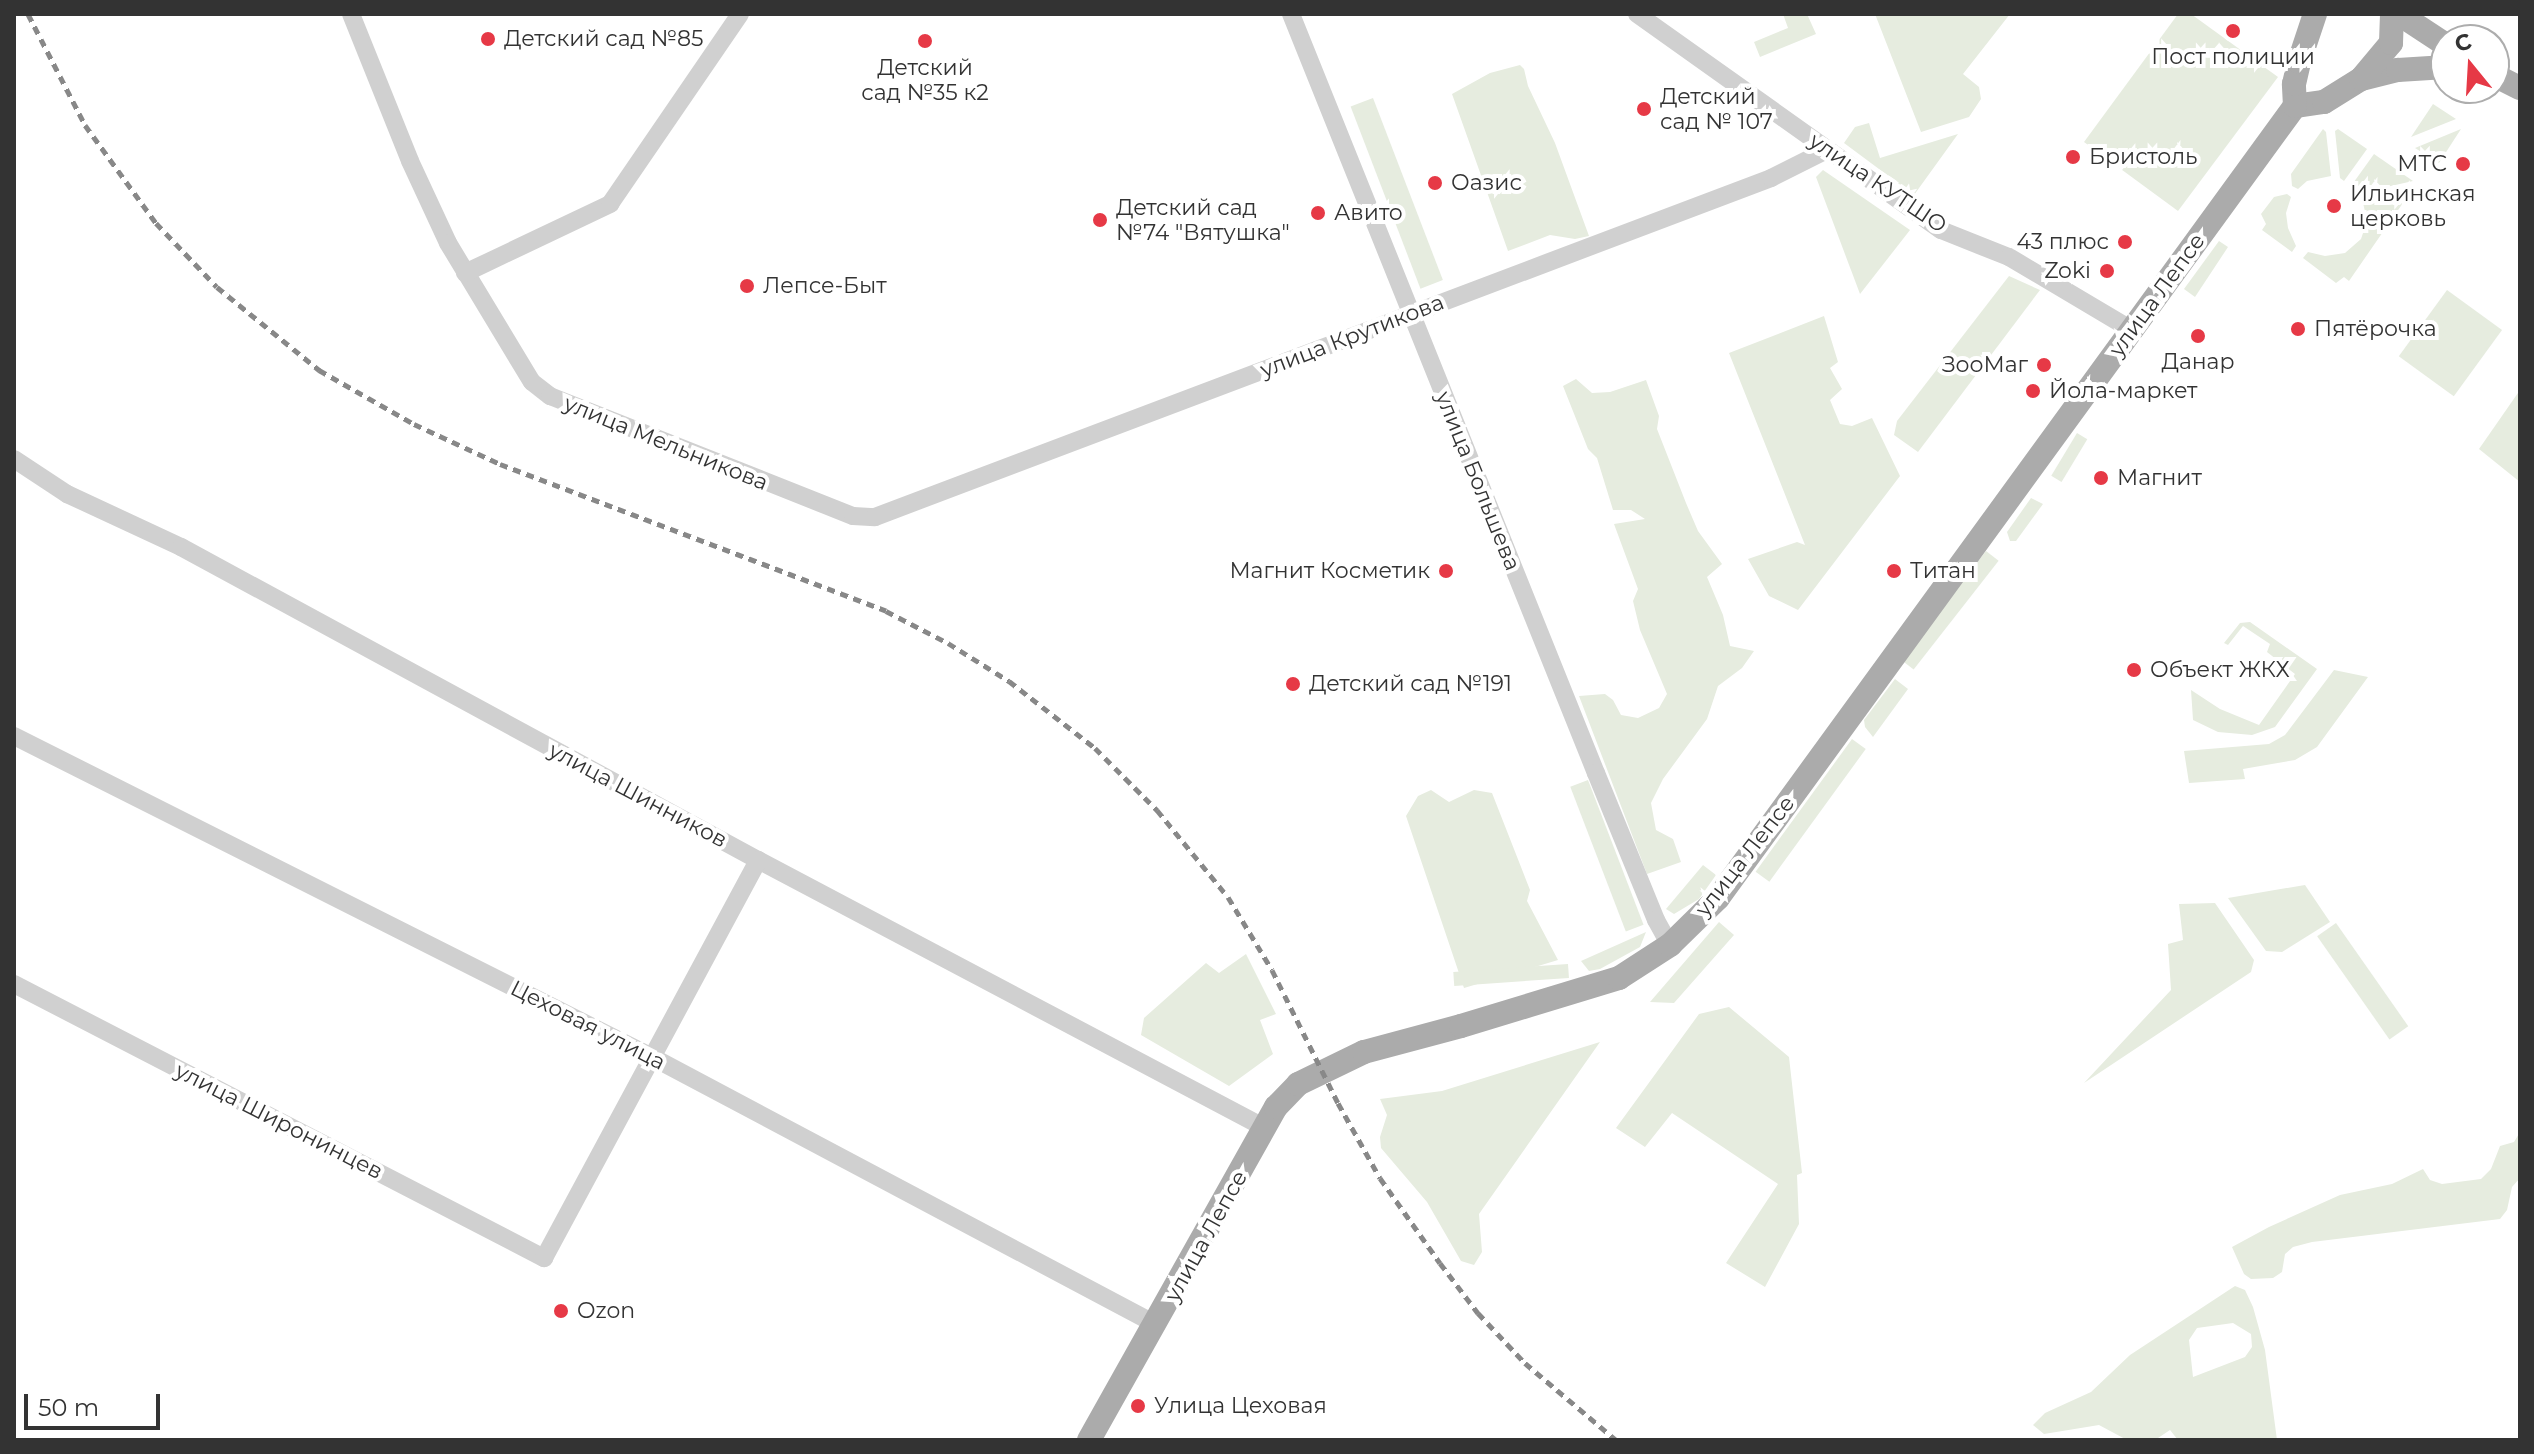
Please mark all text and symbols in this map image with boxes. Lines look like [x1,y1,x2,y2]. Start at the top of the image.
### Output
marker: Пост полиции [2224,22,2242,40]
north arrow [2430,24,2510,104]
place label: Детский сад №85 [504,26,704,52]
text: С [2451,27,2475,58]
marker: Детский сад №85 [479,30,497,48]
marker: Детский сад №35 к2 [916,32,934,50]
place label: Пост полиции [2151,44,2315,70]
place label: Детский сад №35 к2 [861,54,989,106]
place label: Детский сад № 107 [1660,83,1773,134]
marker: Детский сад № 107 [1635,100,1653,118]
street label: улица КУТШО [1804,127,1952,239]
place label: Бристоль [2089,144,2197,170]
marker: Бристоль [2064,148,2082,166]
place label: МТС [2397,151,2447,177]
marker: МТС [2454,155,2472,173]
place label: Оазис [1451,170,1522,196]
marker: Оазис [1426,174,1444,192]
place label: Ильинская церковь [2350,180,2476,232]
place label: Детский сад №74 "Вятушка" [1116,194,1290,246]
marker: Ильинская церковь [2325,197,2343,215]
place label: Авито [1334,200,1403,226]
marker: Авито [1309,204,1327,222]
marker: Детский сад №74 "Вятушка" [1091,211,1109,229]
street label: улица Лепсе [2103,228,2211,362]
place label: 43 плюс [2016,229,2109,255]
marker: 43 плюс [2116,233,2134,251]
place label: Zoki [2044,258,2091,284]
marker: Zoki [2098,262,2116,280]
place label: Лепсе-Быт [763,273,887,299]
marker: Лепсе-Быт [738,277,756,295]
street label: улица Крутикова [1256,289,1448,383]
place label: Пятёрочка [2314,316,2437,342]
marker: Пятёрочка [2289,320,2307,338]
marker: Данар [2189,327,2207,345]
place label: Данар [2161,349,2235,375]
place label: ЗооМаг [1942,352,2028,378]
marker: ЗооМаг [2035,356,2053,374]
place label: Йола-маркет [2049,378,2197,404]
marker: Йола-маркет [2024,382,2042,400]
street label: улица Большева [1430,388,1526,574]
street label: улица Мельникова [560,390,772,496]
place label: Магнит [2117,465,2202,491]
marker: Магнит [2092,469,2110,487]
place label: Магнит Косметик [1229,558,1430,584]
place label: Титан [1910,558,1976,584]
marker: Магнит Косметик [1437,562,1455,580]
marker: Титан [1885,562,1903,580]
place label: Объект ЖКХ [2150,657,2290,683]
marker: Объект ЖКХ [2125,661,2143,679]
place label: Детский сад №191 [1309,671,1512,697]
marker: Детский сад №191 [1284,675,1302,693]
street label: улица Шинников [544,737,732,853]
street label: улица Лепсе [1690,790,1800,922]
street label: Цеховая улица [506,975,670,1075]
street label: улица Широнинцев [171,1057,387,1185]
street label: улица Лепсе [1159,1166,1253,1306]
place label: Ozon [577,1298,635,1324]
marker: Ozon [552,1302,570,1320]
scale bar [28,1378,164,1428]
text: 50 m [38,1393,99,1422]
place label: Улица Цеховая [1154,1393,1327,1419]
marker: Улица Цеховая [1129,1397,1147,1415]

